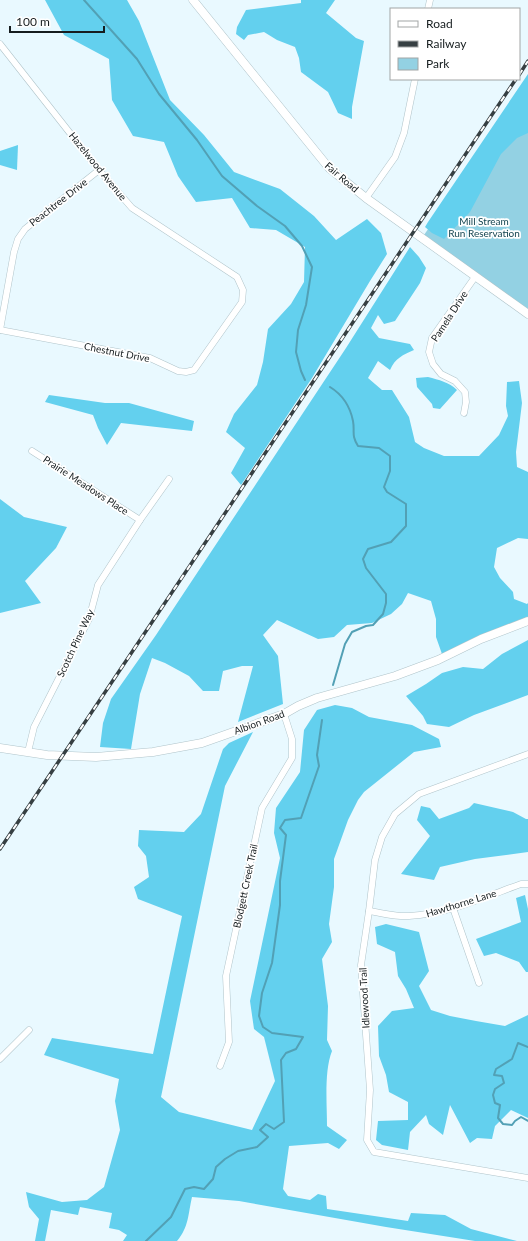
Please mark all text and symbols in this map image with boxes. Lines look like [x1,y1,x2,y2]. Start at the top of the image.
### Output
scale bar [10,8,104,34]
legend [390,8,520,80]
text: 100 m [16,14,50,29]
text: Road [426,16,453,31]
text: Railway [426,36,467,51]
text: Park [426,56,450,71]
street label: Hazelwood Avenue [67,129,129,203]
street label: Fair Road [323,159,361,195]
street label: Peachtree Drive [27,176,89,228]
park label: Mill Stream Run Reservation [448,215,520,239]
street label: Pamela Drive [428,288,470,344]
street label: Chestnut Drive [83,340,151,364]
street label: Prairie Meadows Place [41,453,131,517]
street label: Scotch Pine Way [54,606,96,679]
street label: Albion Road [232,707,286,737]
street label: Blodgett Creek Trail [230,843,260,929]
street label: Hawthorne Lane [424,887,498,919]
street label: Idlewood Trail [356,967,372,1029]

